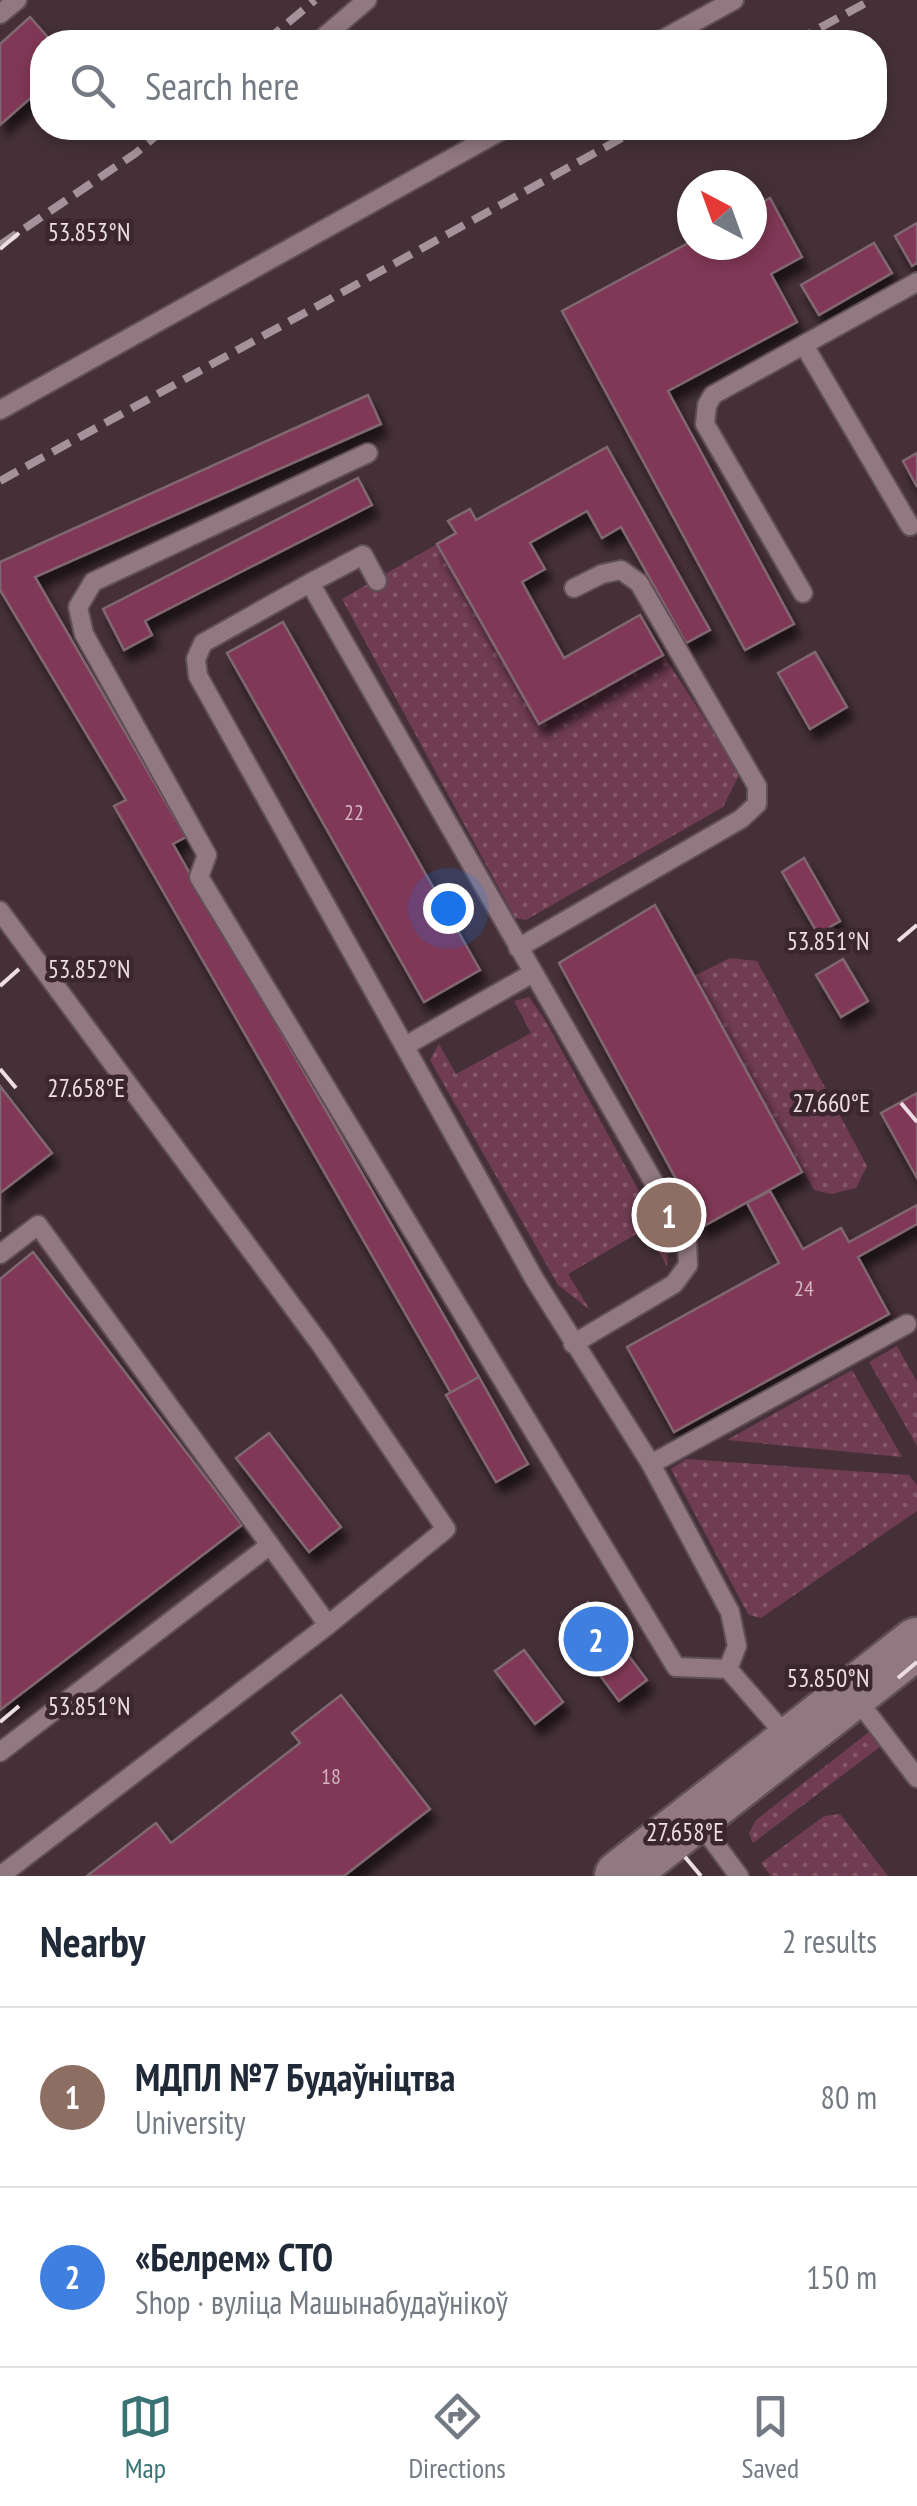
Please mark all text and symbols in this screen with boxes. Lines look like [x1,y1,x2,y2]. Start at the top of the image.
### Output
search box [30,30,887,140]
icon: search [65,58,120,113]
text: Search here [145,61,299,110]
north arrow [677,170,767,260]
text: 53.853°N [48,216,130,248]
house number: 22 [344,798,364,826]
your location [423,883,474,934]
text: 53.851°N [787,925,869,957]
text: 53.852°N [48,953,130,985]
text: 27.658°E [47,1072,125,1104]
text: 27.660°E [792,1087,870,1119]
pin: 1 [636,1178,702,1252]
house number: 24 [794,1274,814,1302]
pin: 2 [564,1602,628,1676]
text: 53.850°N [787,1662,869,1694]
text: 53.851°N [48,1690,130,1722]
house number: 18 [321,1762,341,1790]
text: 27.658°E [646,1816,724,1848]
text: Nearby [40,1914,145,1969]
text: 2 results [782,1920,877,1962]
text: МДПЛ №7 Будаўніцтва [135,2052,456,2101]
text: 1 [65,2076,80,2118]
text: 80 m [821,2076,877,2118]
text: University [135,2101,245,2143]
text: «Белрем» СТО [135,2232,333,2281]
text: 2 [65,2256,80,2298]
text: 150 m [806,2256,877,2298]
text: Shop · вуліца Машынабудаўнікоў [135,2281,508,2323]
tab: Map [118,2389,173,2486]
tab: Directions [408,2389,506,2486]
tab: Saved [741,2389,799,2486]

